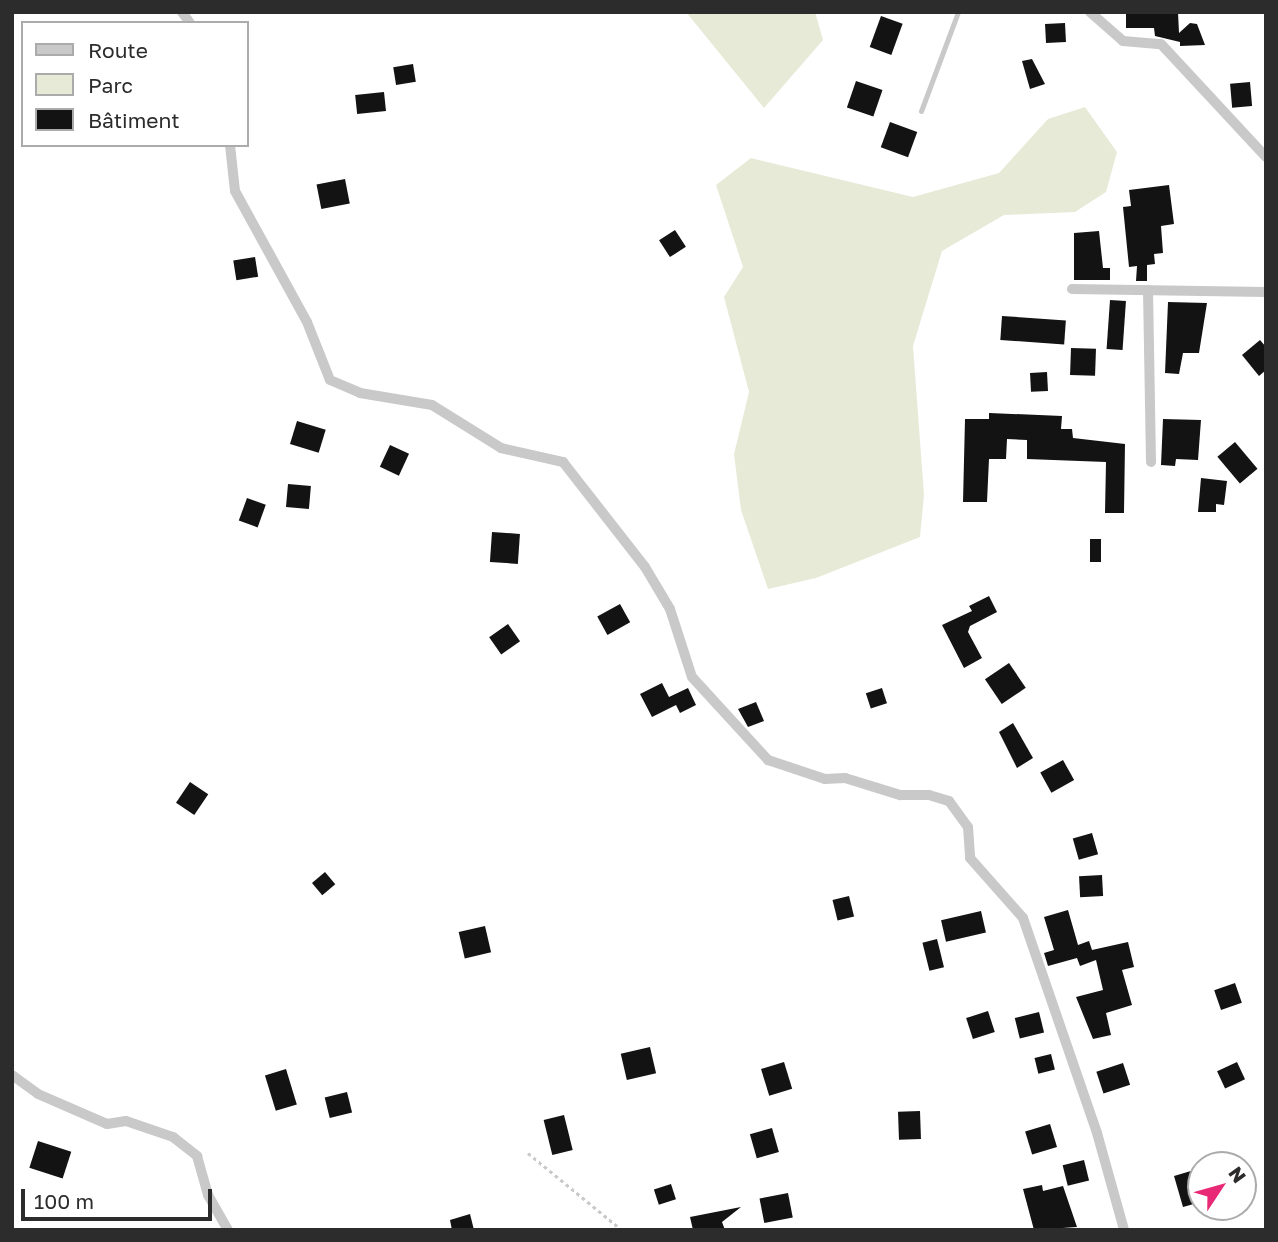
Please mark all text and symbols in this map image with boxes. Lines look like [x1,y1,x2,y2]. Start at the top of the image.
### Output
legend [21,21,248,147]
text: Route [88,37,148,63]
text: Parc [88,72,133,98]
text: Bâtiment [88,107,180,133]
north arrow [1187,1151,1257,1221]
text: N [1224,1162,1251,1187]
scale bar [24,1176,215,1220]
text: 100 m [34,1188,94,1214]

